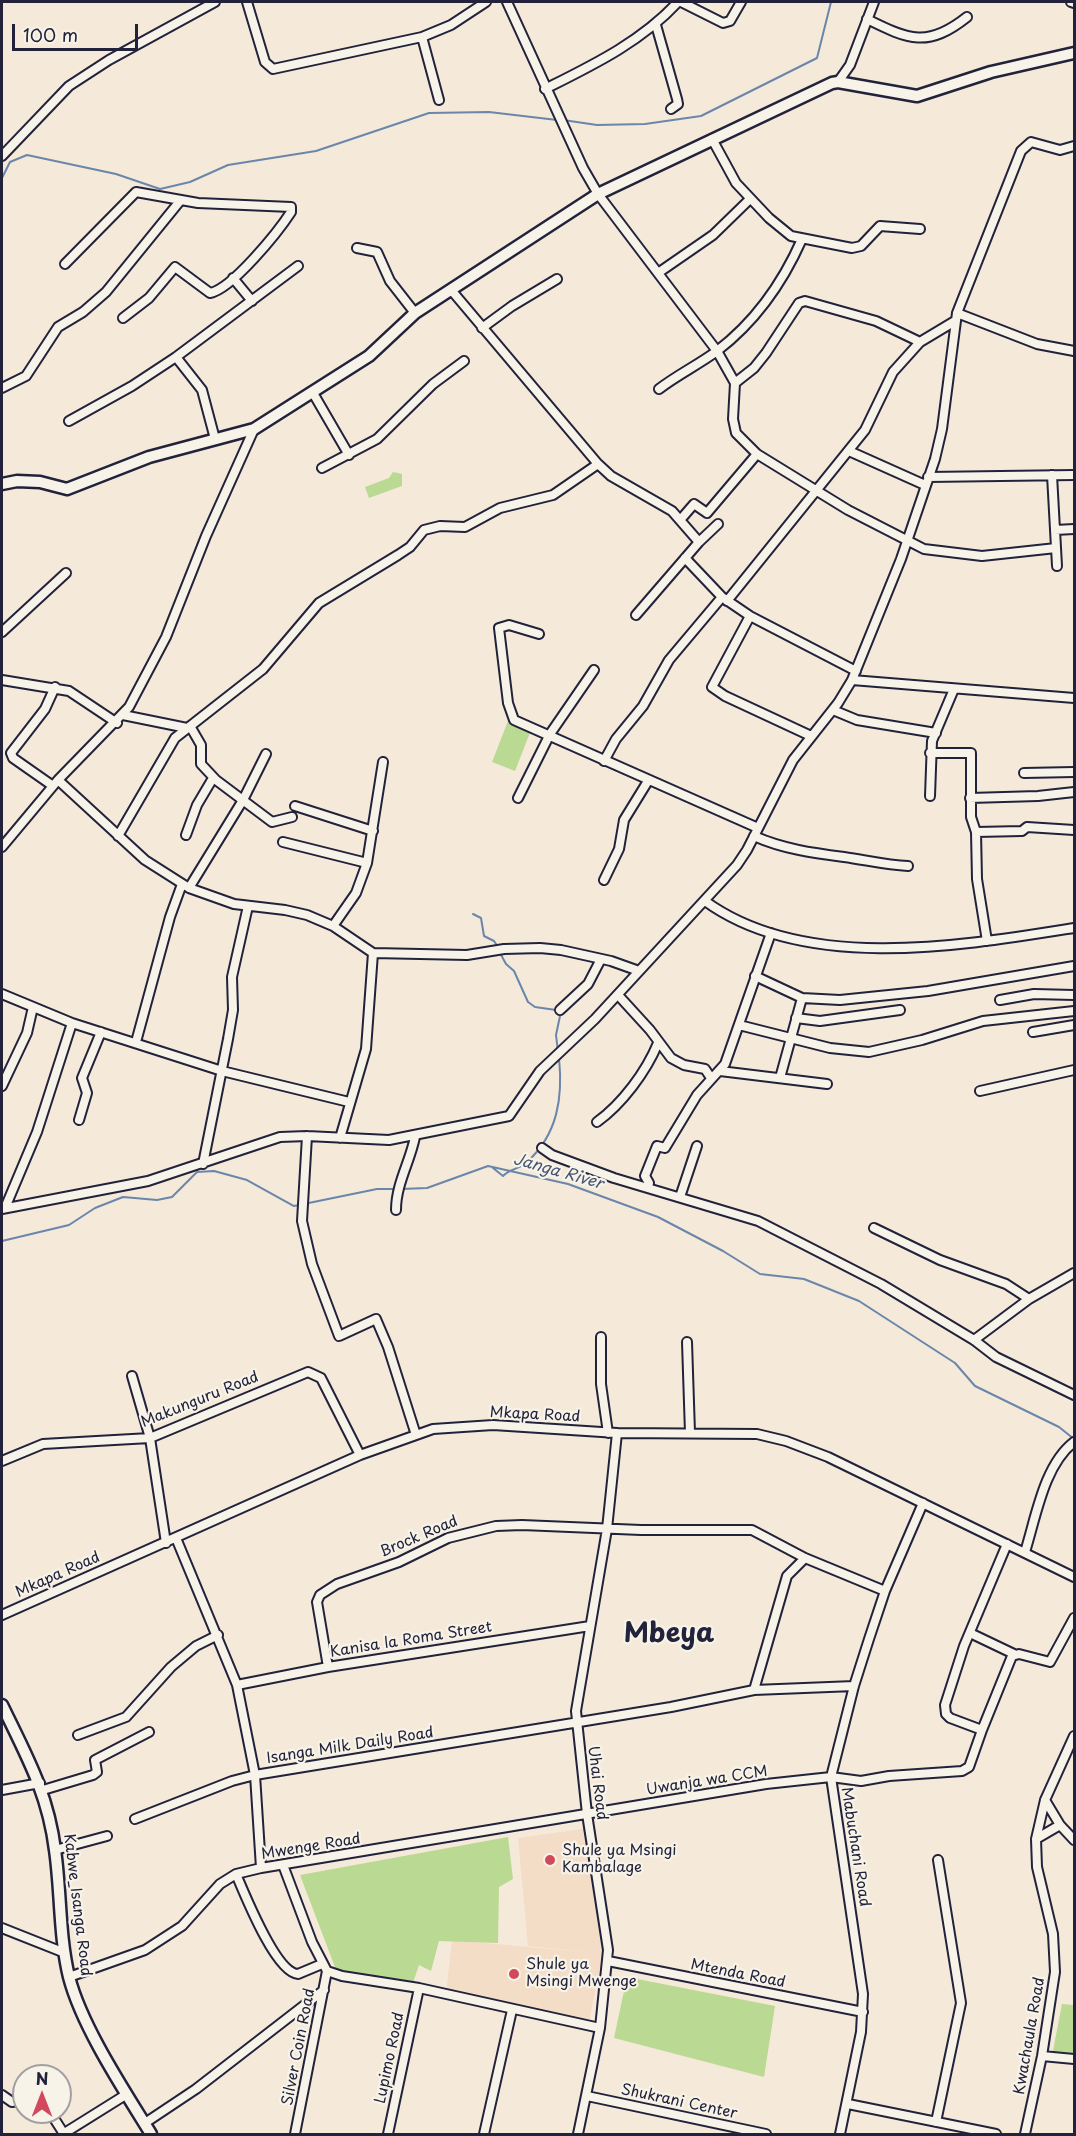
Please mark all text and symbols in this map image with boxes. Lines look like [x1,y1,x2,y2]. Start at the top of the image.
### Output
scale bar [15,12,141,50]
text: 100 m [23,21,78,48]
water label: Janga River [511,1150,605,1194]
street label: Makunguru Road [139,1368,261,1432]
street label: Mkapa Road [489,1404,581,1426]
street label: Brock Road [377,1512,461,1562]
street label: Mkapa Road [13,1548,103,1602]
street label: Kanisa la Roma Street [329,1618,493,1662]
district label: Mbeya [624,1619,714,1651]
street label: Isanga Milk Daily Road [265,1724,435,1768]
street label: Uhai Road [584,1745,610,1821]
street label: Uwanja wa CCM [645,1763,769,1799]
street label: Mabuchani Road [837,1786,873,1908]
street label: Mwenge Road [260,1830,362,1864]
street label: Kabwe_Isanga Road [59,1833,95,1977]
place label: Shule ya Msingi Kambalage [562,1842,677,1877]
marker: Shule ya Msingi Kambalage [543,1853,557,1867]
place label: Shule ya Msingi Mwenge [526,1956,637,1991]
street label: Mtenda Road [689,1956,787,1992]
marker: Shule ya Msingi Mwenge [507,1967,521,1981]
street label: Kwachaula Road [1011,1976,1049,2096]
street label: Silver Coin Road [279,1987,319,2107]
street label: Lupimo Road [372,2011,408,2105]
north arrow [12,2064,72,2124]
text: N [36,2066,48,2090]
street label: Shukrani Center [619,2081,739,2123]

